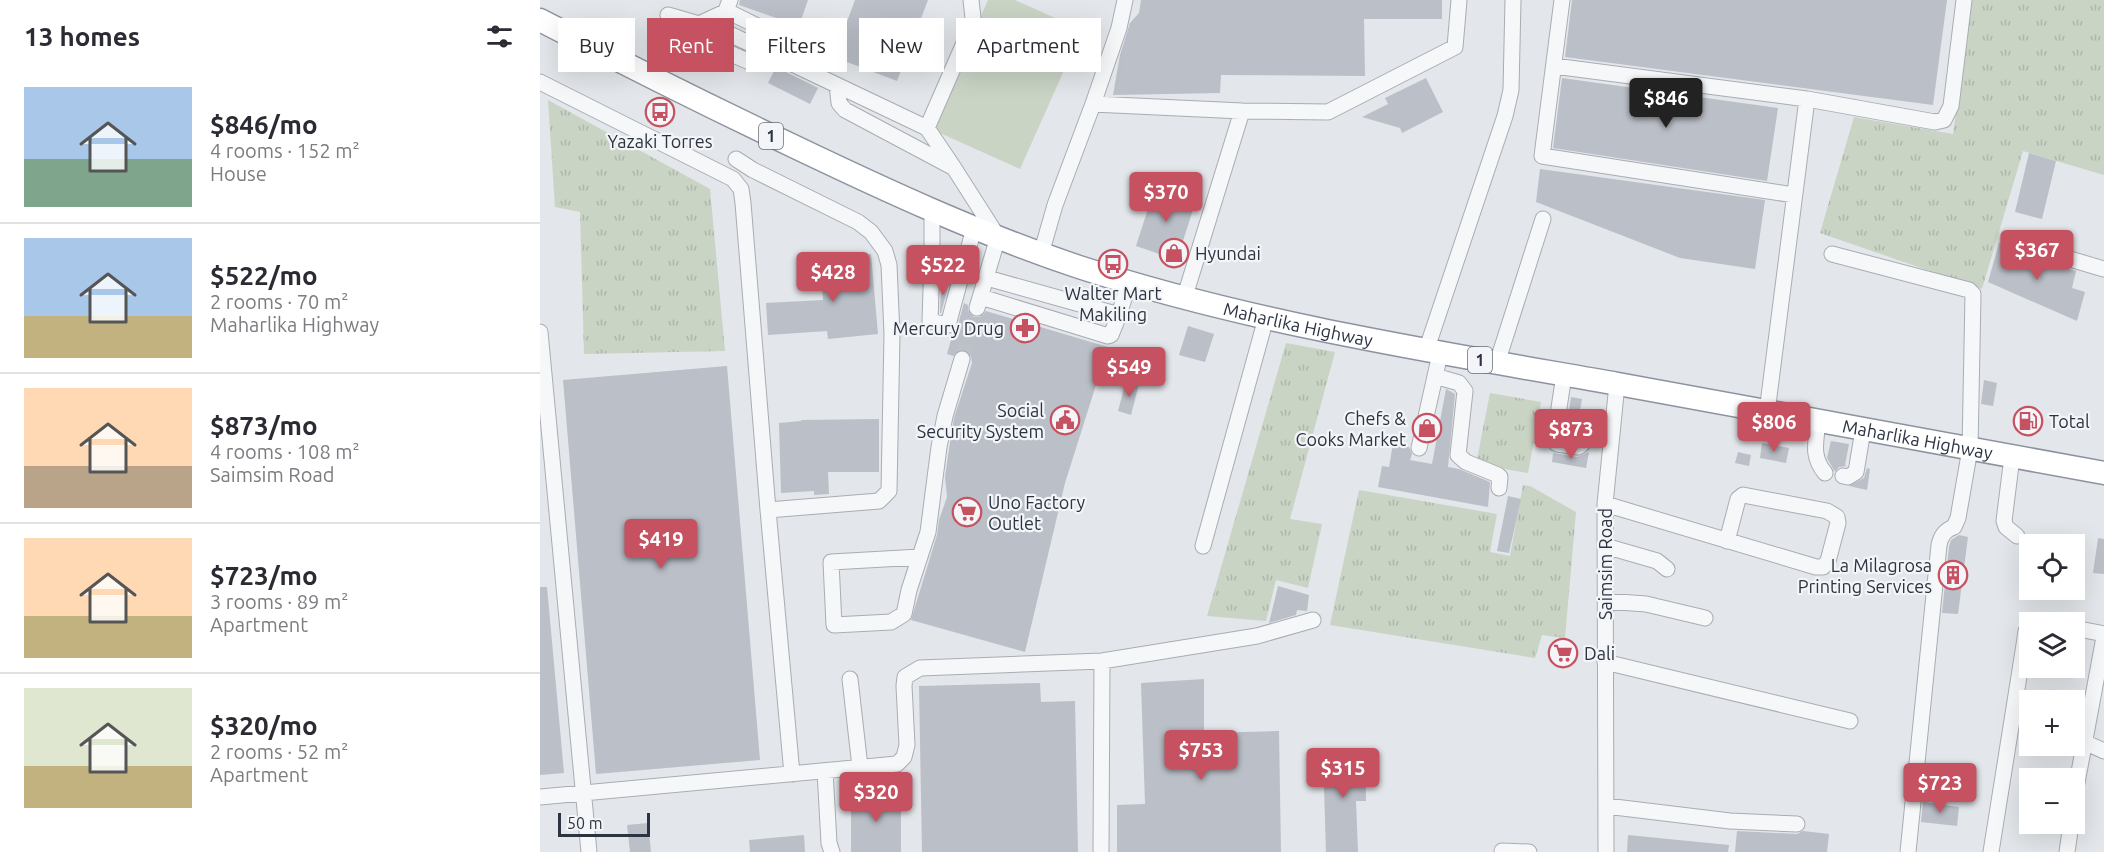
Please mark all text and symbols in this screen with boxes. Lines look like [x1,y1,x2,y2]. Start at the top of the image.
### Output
chip: Buy [558,18,635,72]
chip: Rent [647,18,734,72]
chip: Filters [746,18,847,72]
chip: New [859,18,944,72]
chip: Apartment [956,18,1101,72]
icon: filters [483,20,516,53]
text: 13 homes [24,22,140,51]
pin: $846 [1630,78,1702,129]
text: $846 [1643,86,1689,109]
bus stop icon: Yazaki Torres [644,96,676,128]
text: $846/mo [210,110,318,139]
icon: home [72,111,144,183]
road number: 1 [759,123,783,149]
place label: Yazaki Torres [607,131,713,151]
text: 4 rooms · 152 m² [210,139,360,162]
text: House [210,162,267,185]
pin: $370 [1130,172,1202,223]
text: $370 [1143,180,1189,203]
pin: $367 [2001,230,2073,281]
shop icon: Hyundai [1158,237,1190,269]
text: $367 [2014,238,2060,261]
place label: Hyundai [1195,243,1261,263]
pin: $522 [907,245,979,296]
bus stop icon: Walter Mart Makiling [1097,248,1129,280]
pin: $428 [797,252,869,303]
text: $522 [920,253,966,276]
text: $428 [810,260,856,283]
text: $522/mo [210,261,318,290]
icon: home [72,262,144,334]
place label: Walter Mart Makiling [1065,283,1161,324]
text: 2 rooms · 70 m² [210,290,348,313]
street label: Maharlika Highway [1221,298,1375,350]
pharmacy icon: Mercury Drug [1009,312,1041,344]
text: Maharlika Highway [210,313,379,336]
place label: Mercury Drug [893,318,1004,338]
pin: $549 [1093,347,1165,398]
road number: 1 [1468,347,1492,373]
text: $549 [1106,355,1152,378]
place label: Social Security System [917,400,1044,441]
pin: $806 [1738,402,1810,453]
public building icon: Social Security System [1049,404,1081,436]
fuel station icon: Total [2012,405,2044,437]
place label: Chefs & Cooks Market [1295,408,1406,449]
pin: $873 [1535,409,1607,460]
text: $806 [1751,410,1797,433]
text: $873/mo [210,411,318,440]
place label: Total [2049,411,2090,431]
icon: home [72,412,144,484]
shop icon: Chefs & Cooks Market [1411,412,1443,444]
street label: Maharlika Highway [1841,415,1995,463]
text: $873 [1548,417,1594,440]
text: 4 rooms · 108 m² [210,440,360,463]
text: Saimsim Road [210,463,334,486]
place label: Uno Factory Outlet [988,492,1085,533]
supermarket icon: Uno Factory Outlet [951,496,983,528]
street label: Saimsim Road [1595,508,1615,620]
pin: $419 [625,519,697,570]
text: $419 [638,527,684,550]
map controls [2019,534,2085,834]
button: locate [2019,534,2085,600]
place label: La Milagrosa Printing Services [1798,555,1932,596]
building icon: La Milagrosa Printing Services [1937,559,1969,591]
text: $723/mo [210,561,318,590]
icon: home [72,562,144,634]
text: 3 rooms · 89 m² [210,590,348,613]
button: layers [2019,612,2085,678]
text: Apartment [210,613,308,636]
supermarket icon: Dali [1547,637,1579,669]
place label: Dali [1584,643,1615,663]
button: + [2019,690,2085,756]
text: $320/mo [210,711,318,740]
icon: home [72,712,144,784]
pin: $753 [1165,730,1237,781]
text: $753 [1178,738,1224,761]
text: 2 rooms · 52 m² [210,740,348,763]
pin: $315 [1307,748,1379,799]
text: $315 [1320,756,1366,779]
text: Apartment [210,763,308,786]
pin: $723 [1904,763,1976,814]
button: − [2019,768,2085,834]
text: $723 [1917,771,1963,794]
pin: $320 [840,772,912,823]
text: $320 [853,780,899,803]
scale bar [558,810,650,838]
text: 50 m [567,814,603,832]

